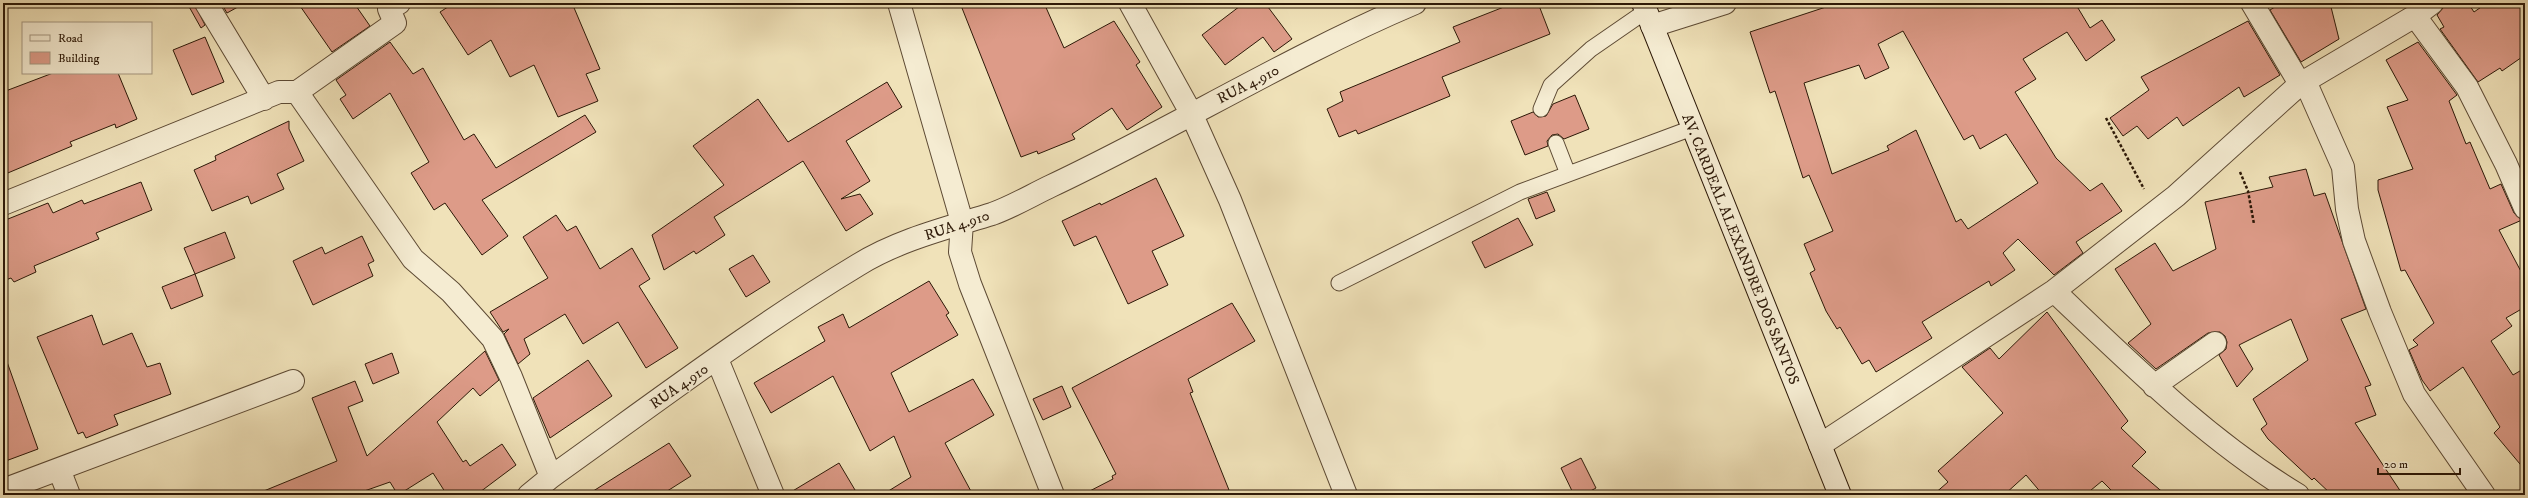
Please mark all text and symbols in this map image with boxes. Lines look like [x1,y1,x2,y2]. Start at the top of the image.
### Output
legend [22,22,152,74]
text: Road [58,31,83,46]
text: Building [58,51,99,66]
street label: RUA 4.910 [1214,61,1282,108]
street label: AV. CARDEAL ALEXANDRE DOS SANTOS [1677,111,1804,387]
street label: RUA 4.910 [922,206,992,245]
street label: RUA 4.910 [646,359,712,413]
scale bar [2378,450,2460,476]
text: 20 m [2384,457,2408,472]

